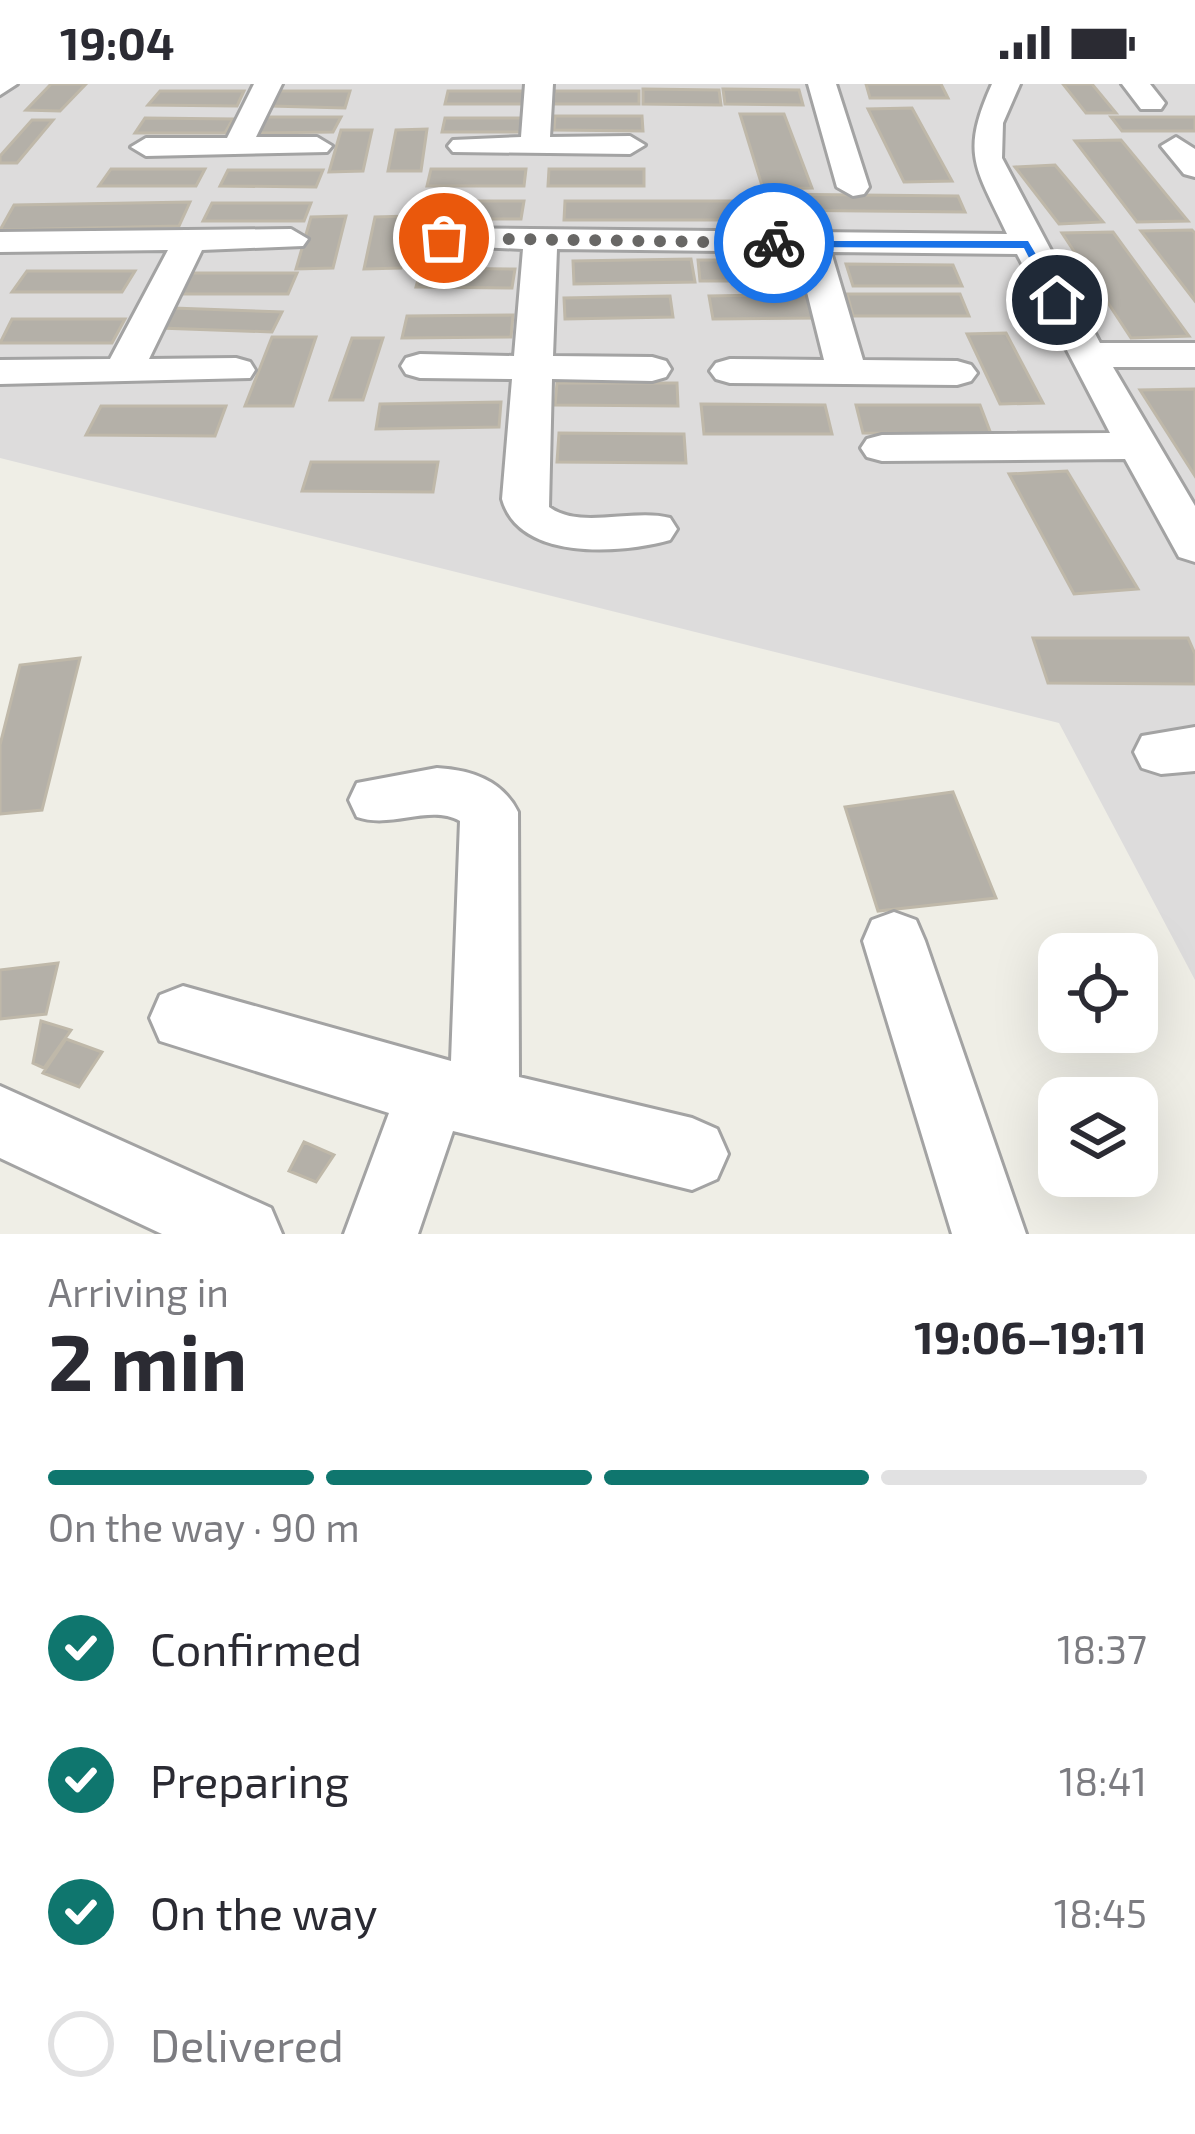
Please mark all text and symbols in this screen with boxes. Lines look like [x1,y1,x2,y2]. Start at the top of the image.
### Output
text: 19:04 [60,15,175,69]
courier [714,183,834,303]
pin [393,187,495,289]
icon: bag [411,205,477,271]
icon: bike [741,210,807,276]
pin [1006,249,1108,351]
icon: home [1024,267,1090,333]
map controls [1038,933,1158,1197]
button: locate [1038,933,1158,1053]
button: layers [1038,1077,1158,1197]
text: Arriving in [48,1268,229,1315]
text: 19:06–19:11 [914,1309,1147,1363]
text: 2 min [48,1313,247,1407]
text: On the way · 90 m [48,1503,360,1550]
icon: check [48,1615,114,1681]
text: Confirmed [150,1621,362,1675]
text: 18:37 [1057,1625,1147,1672]
icon: check [48,1747,114,1813]
text: Preparing [150,1753,349,1807]
text: 18:41 [1059,1757,1147,1804]
icon: check [48,1879,114,1945]
text: On the way [150,1885,377,1939]
text: 18:45 [1054,1889,1147,1936]
text: Delivered [150,2017,344,2071]

